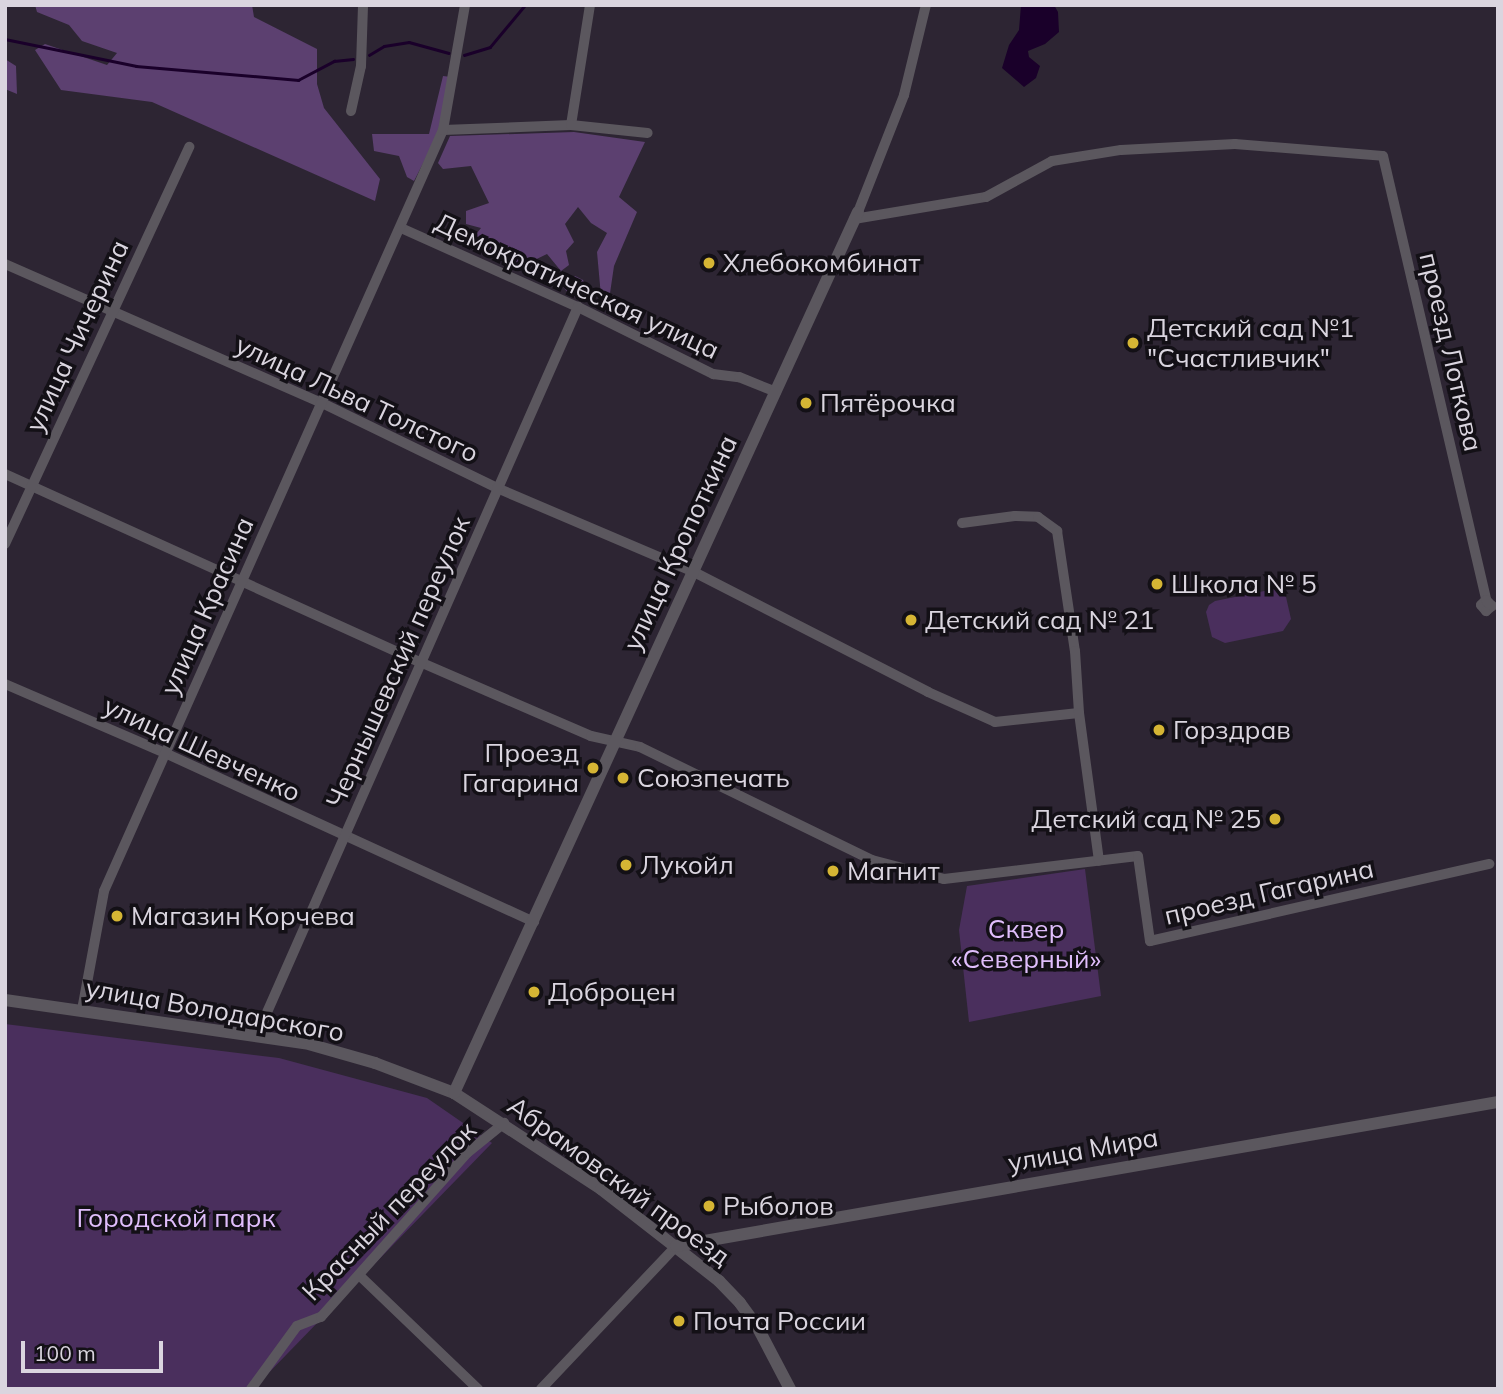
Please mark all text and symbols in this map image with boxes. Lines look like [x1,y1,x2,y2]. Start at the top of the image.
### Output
street label: Демократическая улица [430,206,724,366]
street label: улица Чичерина [19,235,135,437]
place label: Хлебокомбинат [723,247,920,279]
street label: проезд Лоткова [1413,250,1489,454]
marker: Хлебокомбинат [701,255,717,271]
place label: Детский сад №1 "Счастливчик" [1147,312,1354,374]
street label: улица Льва Толстого [231,329,483,469]
marker: Детский сад №1 "Счастливчик" [1125,335,1141,351]
place label: Пятёрочка [820,387,956,419]
marker: Пятёрочка [798,395,814,411]
street label: улица Кропоткина [616,430,744,656]
street label: Чернышевский переулок [320,511,476,813]
street label: улица Красина [154,512,260,700]
place label: Школа № 5 [1171,568,1316,600]
marker: Школа № 5 [1149,576,1165,592]
place label: Детский сад № 21 [925,604,1155,636]
marker: Детский сад № 21 [903,612,919,628]
street label: улица Шевченко [99,690,305,808]
place label: Горздрав [1173,714,1291,746]
marker: Горздрав [1151,722,1167,738]
place label: Проезд Гагарина [462,737,579,798]
marker: Проезд Гагарина [585,760,601,776]
place label: Союзпечать [637,762,790,794]
marker: Союзпечать [615,770,631,786]
place label: Детский сад № 25 [1031,803,1261,835]
marker: Детский сад № 25 [1267,811,1283,827]
place label: Лукойл [640,849,734,881]
street label: проезд Гагарина [1161,853,1377,931]
place label: Магнит [847,855,940,887]
marker: Лукойл [618,857,634,873]
marker: Магнит [825,863,841,879]
place label: Магазин Корчева [131,900,355,932]
marker: Магазин Корчева [109,908,125,924]
park label: Сквер «Северный» [951,913,1101,974]
street label: улица Володарского [83,972,347,1048]
place label: Доброцен [548,976,676,1008]
marker: Доброцен [526,984,542,1000]
street label: Абрамовский проезд [502,1090,736,1272]
street label: Красный переулок [296,1115,482,1307]
street label: улица Мира [1005,1121,1161,1179]
place label: Рыболов [723,1190,834,1222]
marker: Рыболов [701,1198,717,1214]
park label: Городской парк [77,1202,275,1234]
place label: Почта России [693,1305,866,1337]
marker: Почта России [671,1313,687,1329]
scale bar [24,1328,166,1372]
text: 100 m [34,1340,96,1366]

